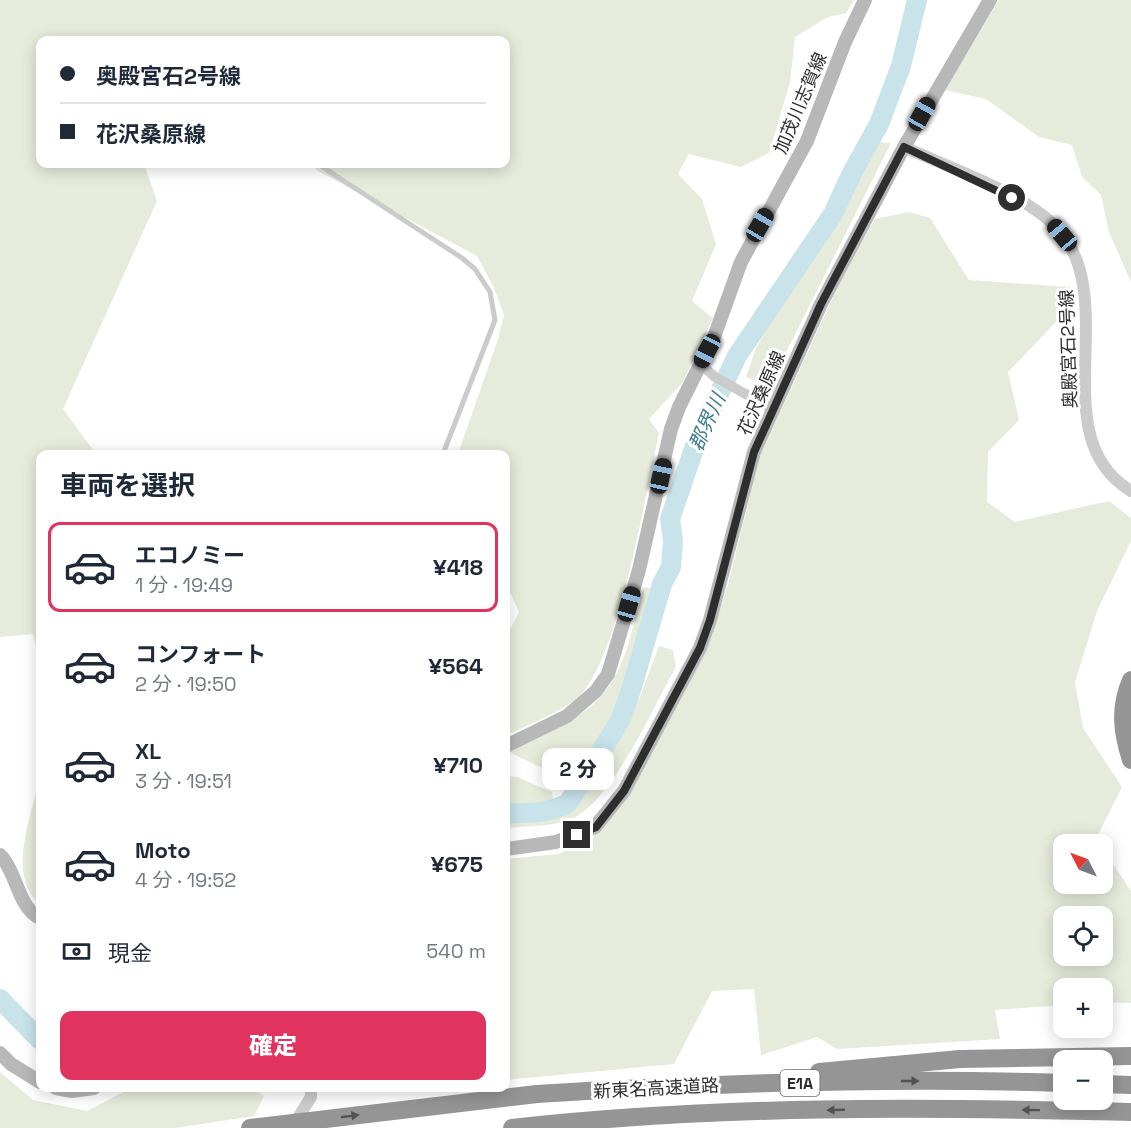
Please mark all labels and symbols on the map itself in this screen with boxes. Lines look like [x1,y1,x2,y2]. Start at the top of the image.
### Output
street label: 加茂川志賀線 [768,49,832,157]
car [905,94,939,134]
route start [998,184,1025,211]
car [743,205,777,245]
car [1044,215,1080,255]
street label: 奥殿宮石2号線 [1054,289,1082,409]
car [691,331,723,371]
street label: 花沢桑原線 [732,347,790,439]
water label: 郡界川 [683,387,732,455]
car [648,457,674,495]
car [615,584,643,624]
callout: 2 分 [541,748,613,790]
route end [563,821,590,848]
north arrow [1053,834,1113,894]
road number: E1A [780,1070,820,1096]
street label: 新東名高速道路 [592,1073,720,1103]
one-way arrow [901,1076,920,1086]
one-way arrow [826,1105,845,1115]
one-way arrow [1021,1105,1040,1114]
one-way arrow [340,1111,359,1121]

